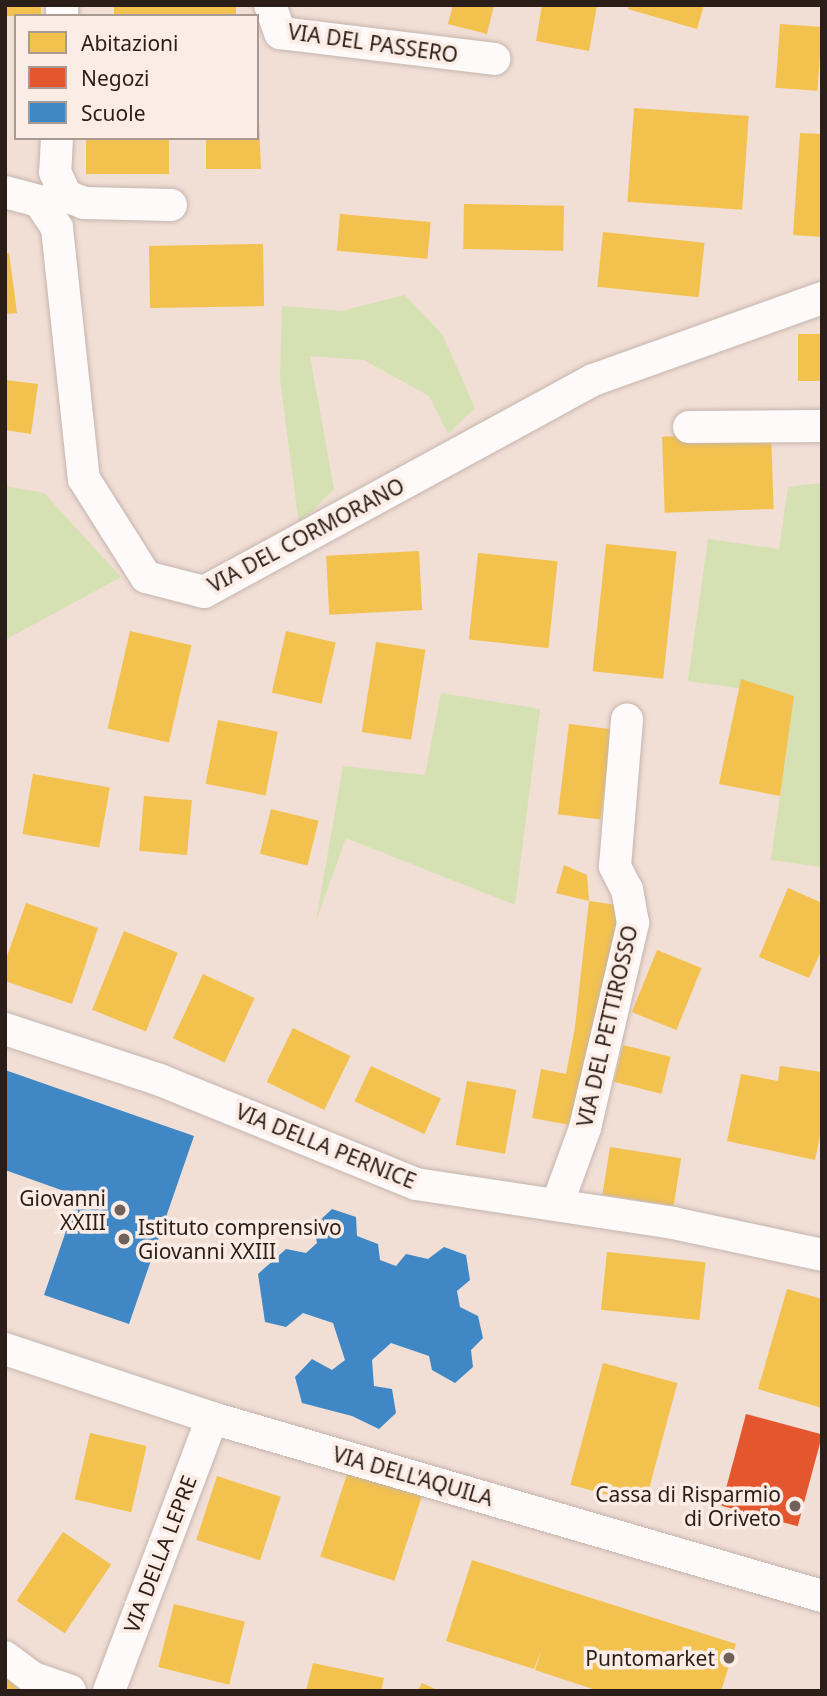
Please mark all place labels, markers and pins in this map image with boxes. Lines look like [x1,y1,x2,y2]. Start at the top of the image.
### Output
place label: Giovanni XXIII [19,1185,106,1235]
marker: Giovanni XXIII [112,1202,128,1218]
place label: Istituto comprensivo Giovanni XXIII [138,1214,342,1264]
marker: Istituto comprensivo Giovanni XXIII [116,1231,132,1247]
place label: Cassa di Risparmio di Oriveto [595,1481,781,1531]
marker: Cassa di Risparmio di Oriveto [787,1498,803,1514]
place label: Puntomarket [585,1645,715,1671]
marker: Puntomarket [721,1650,737,1666]

